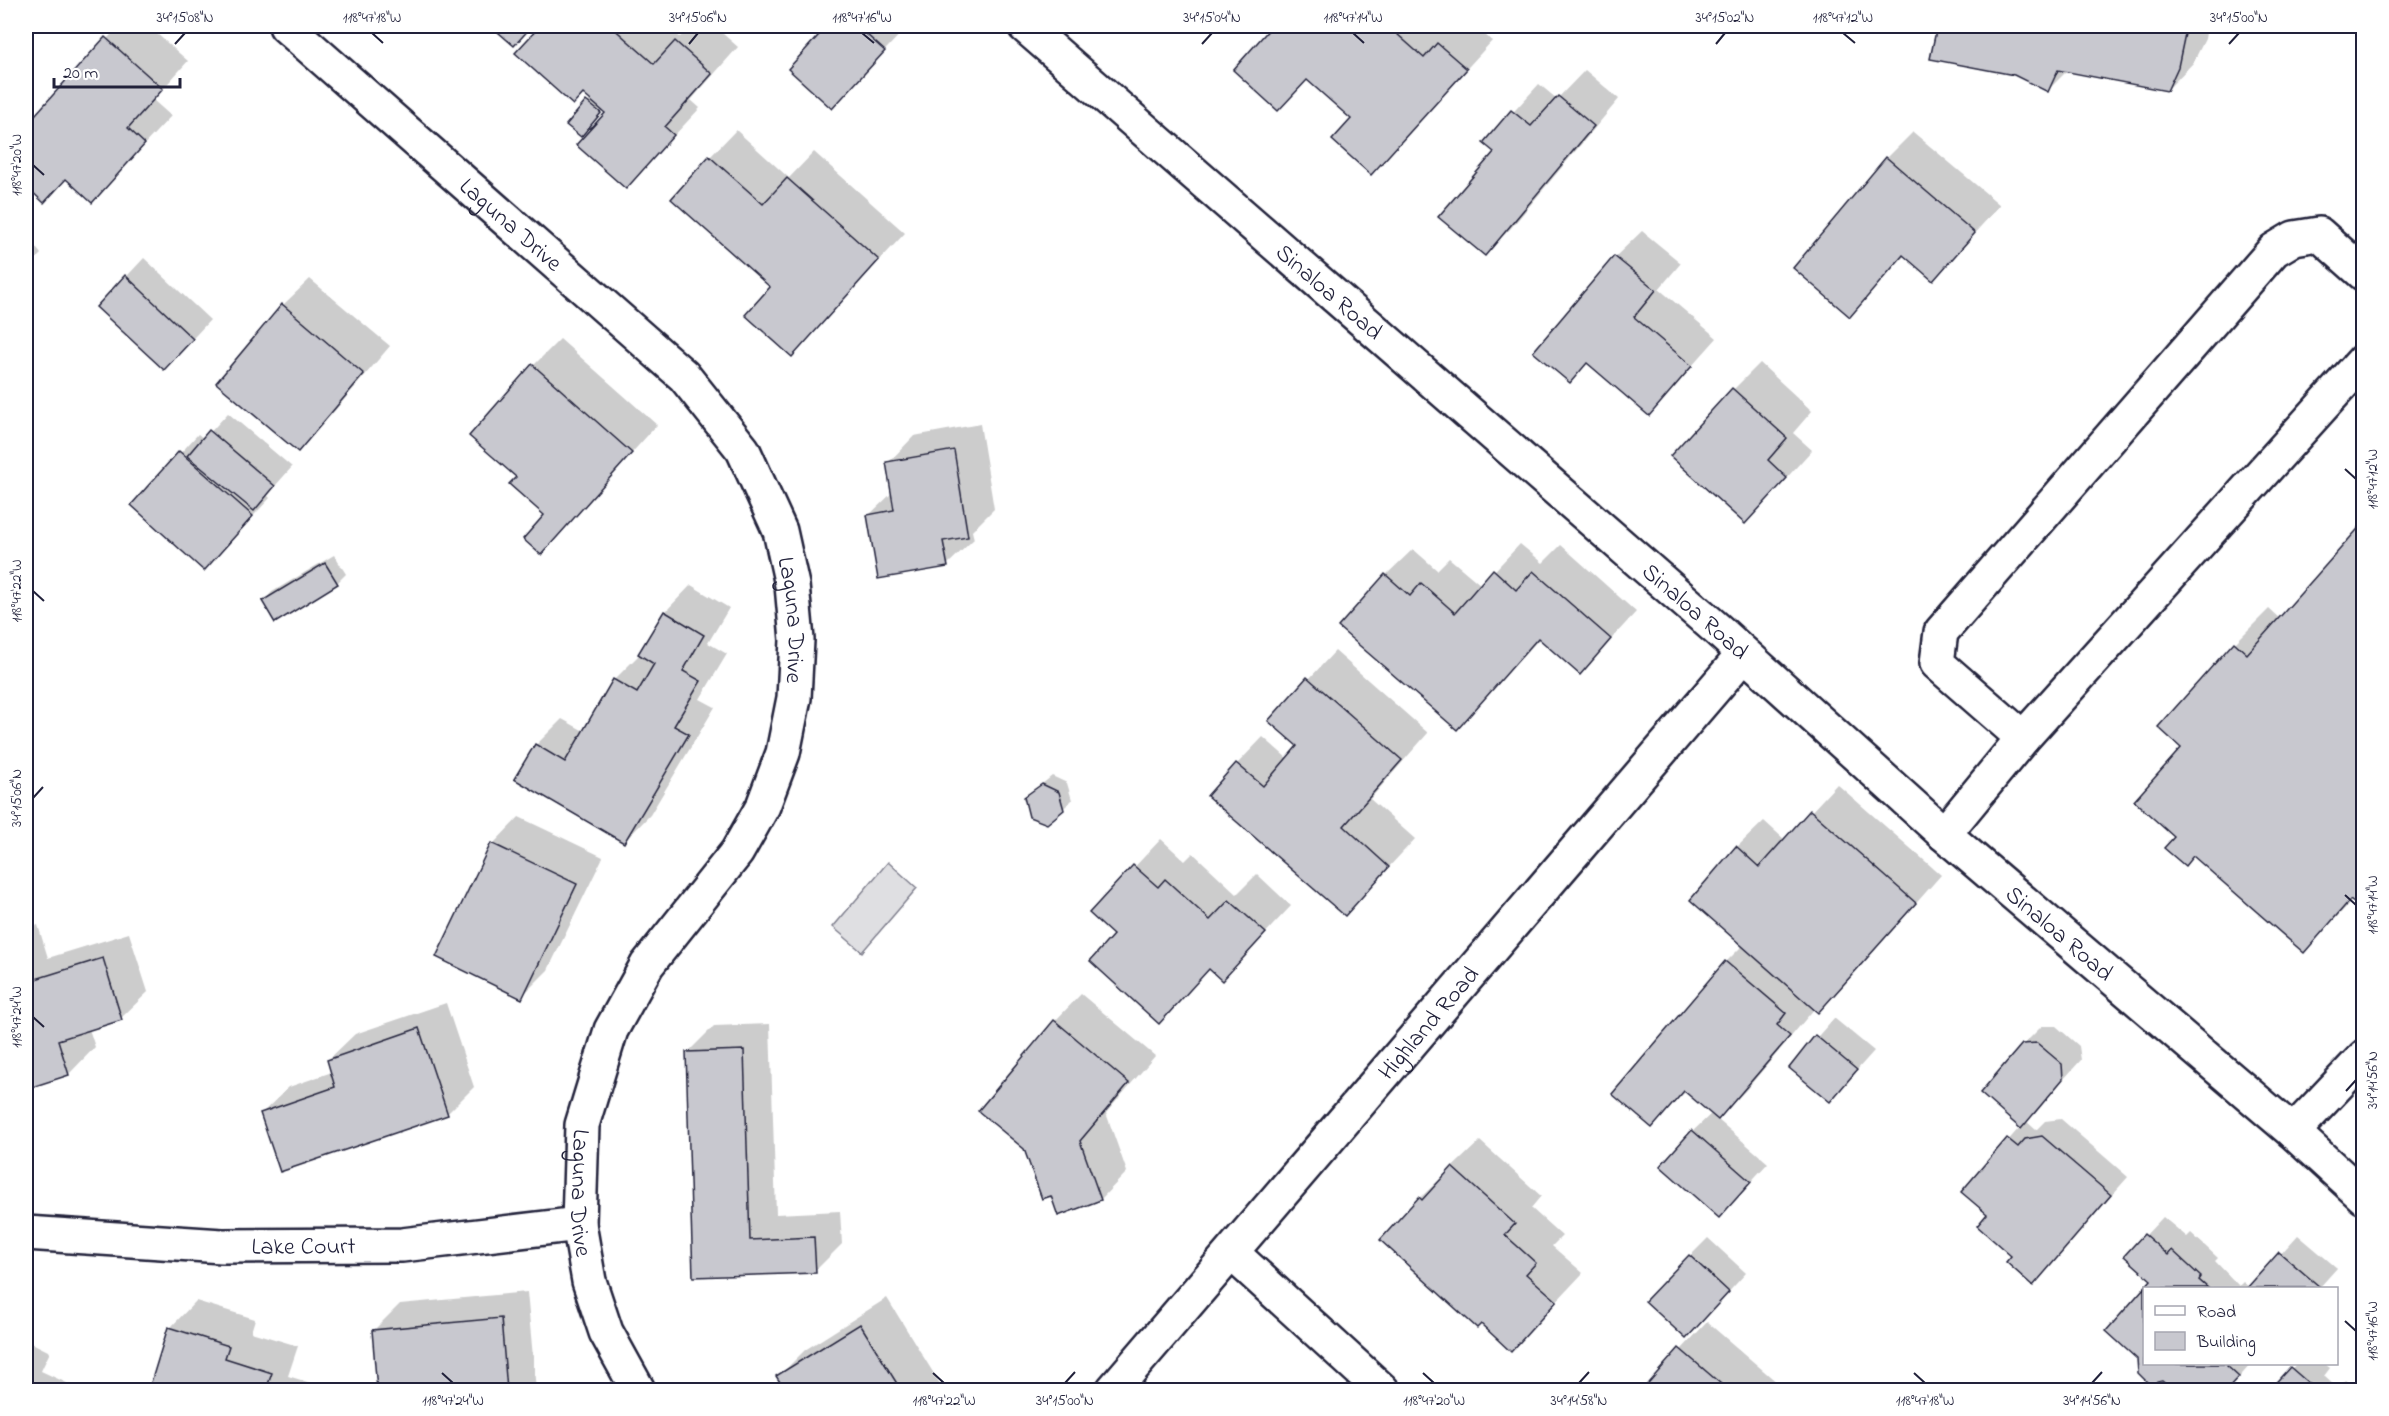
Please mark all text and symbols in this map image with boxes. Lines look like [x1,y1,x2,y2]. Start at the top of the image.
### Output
text: 34°15'08"N [156,7,214,29]
text: 118°47'18"W [343,7,401,29]
text: 34°15'06"N [669,7,727,29]
text: 118°47'16"W [832,7,892,29]
text: 34°15'04"N [1183,7,1241,29]
text: 118°47'14"W [1323,7,1383,29]
text: 34°15'02"N [1696,7,1754,29]
text: 118°47'12"W [1813,7,1873,29]
text: 34°15'00"N [2210,7,2268,29]
scale bar [54,51,180,89]
text: 20 m [63,61,98,87]
text: 118°47'20"W [6,134,28,196]
street label: Laguna Drive [450,171,569,281]
street label: Sinaloa Road [1267,237,1390,350]
text: 118°47'12"W [2362,449,2384,509]
street label: Laguna Drive [766,554,812,684]
street label: Sinaloa Road [1633,556,1756,670]
text: 118°47'22"W [6,559,28,623]
text: 34°15'06"N [6,769,28,827]
text: 118°47'14"W [2362,875,2384,935]
street label: Sinaloa Road [1997,879,2120,991]
street label: Highland Road [1371,959,1489,1089]
text: 118°47'24"W [6,986,28,1048]
text: 34°14'56"N [2362,1051,2384,1109]
street label: Laguna Drive [559,1129,599,1260]
street label: Lake Court [251,1230,356,1266]
legend [2143,1287,2338,1365]
text: Road [2197,1300,2236,1326]
text: 118°47'16"W [2362,1301,2384,1361]
text: Building [2196,1330,2256,1357]
text: 118°47'24"W [422,1390,484,1412]
text: 118°47'22"W [912,1390,976,1412]
text: 34°15'00"N [1036,1390,1094,1412]
text: 118°47'20"W [1403,1390,1465,1412]
text: 34°14'58"N [1551,1390,1607,1412]
text: 118°47'18"W [1896,1390,1954,1412]
text: 34°14'56"N [2063,1390,2121,1412]

